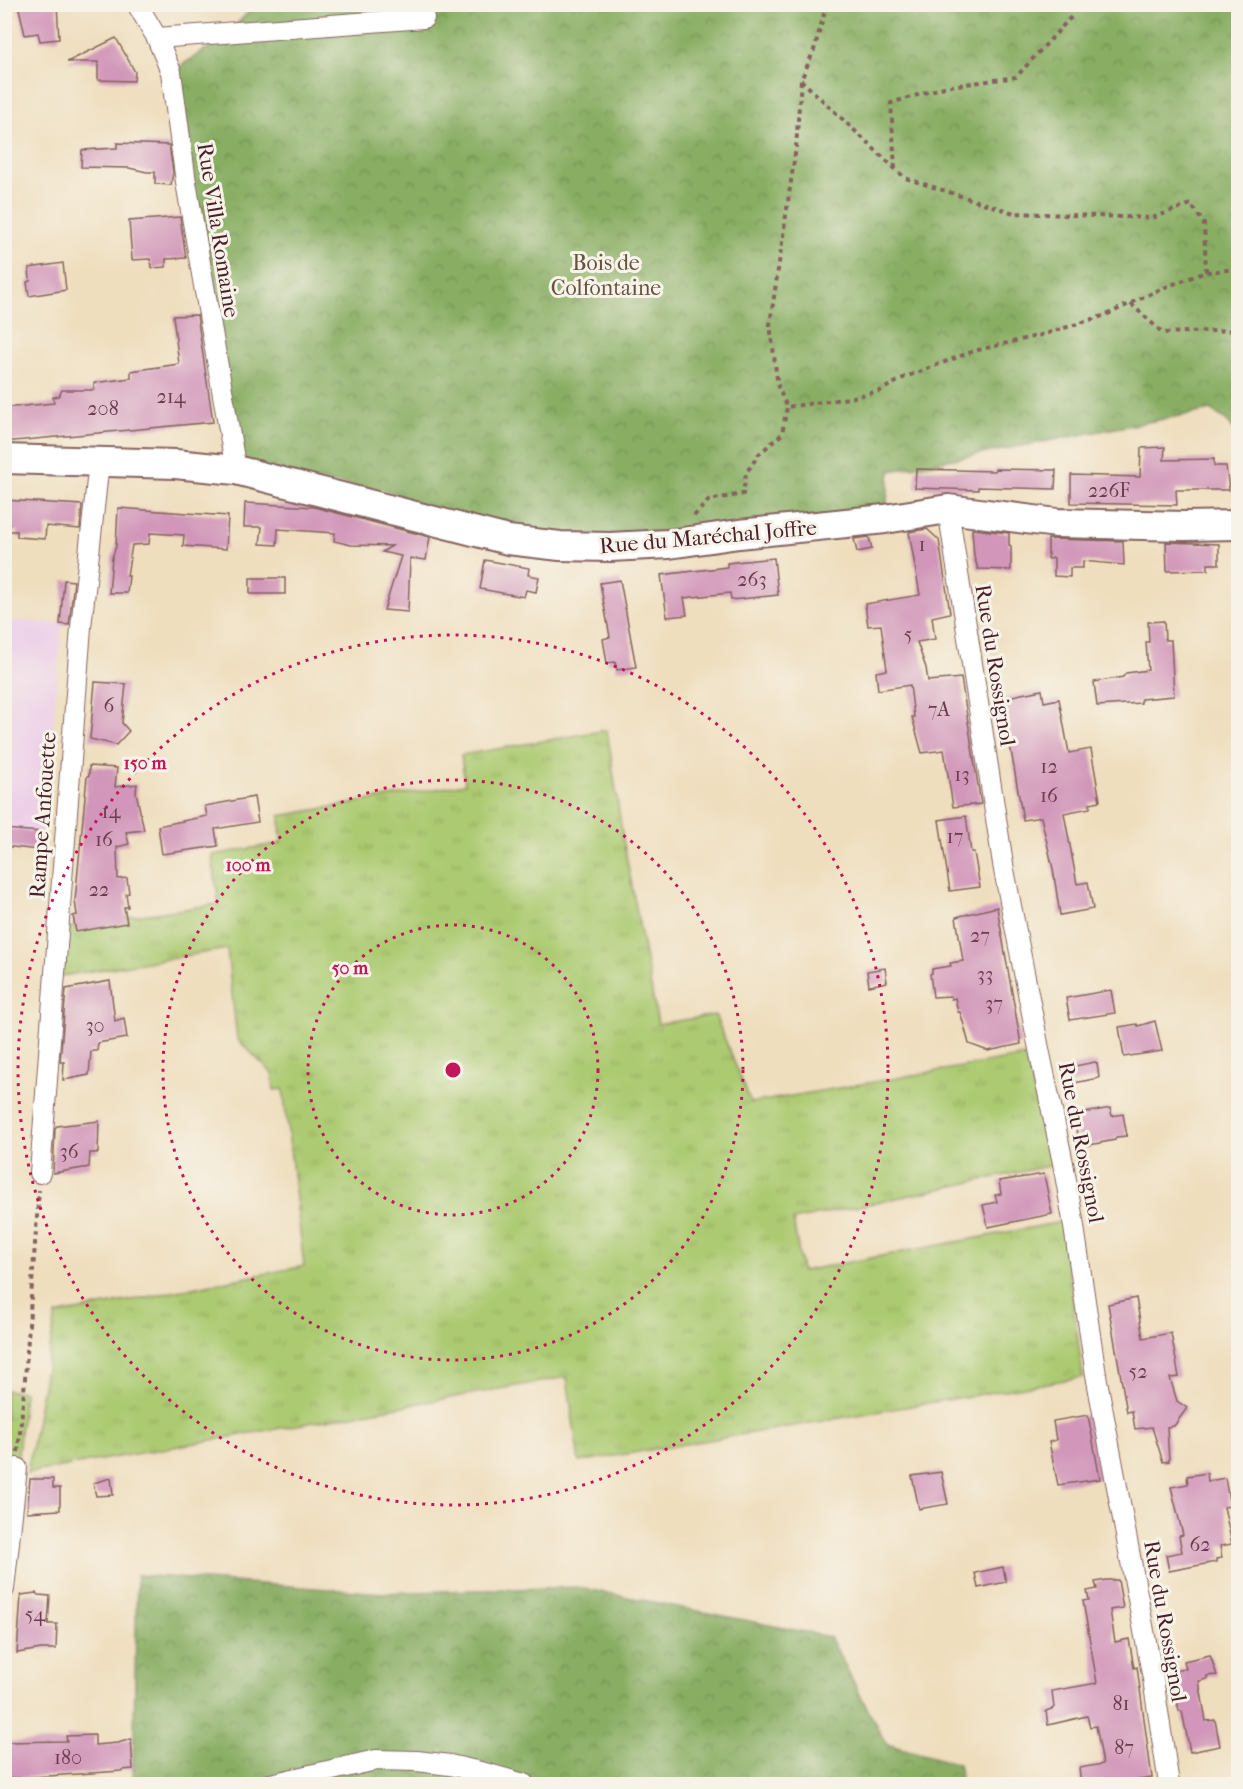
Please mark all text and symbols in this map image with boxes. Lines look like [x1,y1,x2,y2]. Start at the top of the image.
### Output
street label: Rue Villa Romaine [191,141,245,320]
park label: Bois de Colfontaine [551,250,661,301]
house number: 214 [156,385,187,408]
house number: 208 [87,397,119,420]
house number: 226F [1088,479,1130,502]
street label: Rue du Maréchal Joffre [598,515,818,559]
house number: 1 [918,533,926,556]
house number: 263 [737,568,767,591]
street label: Rue du Rossignol [969,582,1021,748]
house number: 5 [904,623,912,646]
house number: 6 [104,694,115,717]
house number: 7A [928,698,951,721]
street label: Rampe Anfouette [24,731,62,899]
text: 150 m [124,753,167,774]
house number: 12 [1040,755,1058,778]
house number: 13 [954,763,970,786]
house number: 16 [1040,784,1058,807]
house number: 14 [102,800,122,823]
house number: 17 [947,825,964,848]
house number: 16 [95,828,113,851]
text: 100 m [225,855,272,876]
house number: 22 [89,878,109,901]
house number: 27 [970,924,990,947]
text: 50 m [332,958,369,979]
house number: 33 [977,963,993,986]
house number: 37 [985,992,1003,1015]
house number: 30 [85,1014,105,1037]
street label: Rue du Rossignol [1053,1059,1109,1225]
centre of rings [443,1060,463,1080]
house number: 36 [59,1140,79,1163]
house number: 52 [1129,1360,1147,1383]
house number: 62 [1189,1533,1211,1556]
street label: Rue du Rossignol [1138,1538,1192,1704]
house number: 54 [25,1603,46,1626]
house number: 81 [1112,1692,1130,1715]
house number: 87 [1114,1736,1134,1759]
house number: 180 [54,1746,82,1769]

